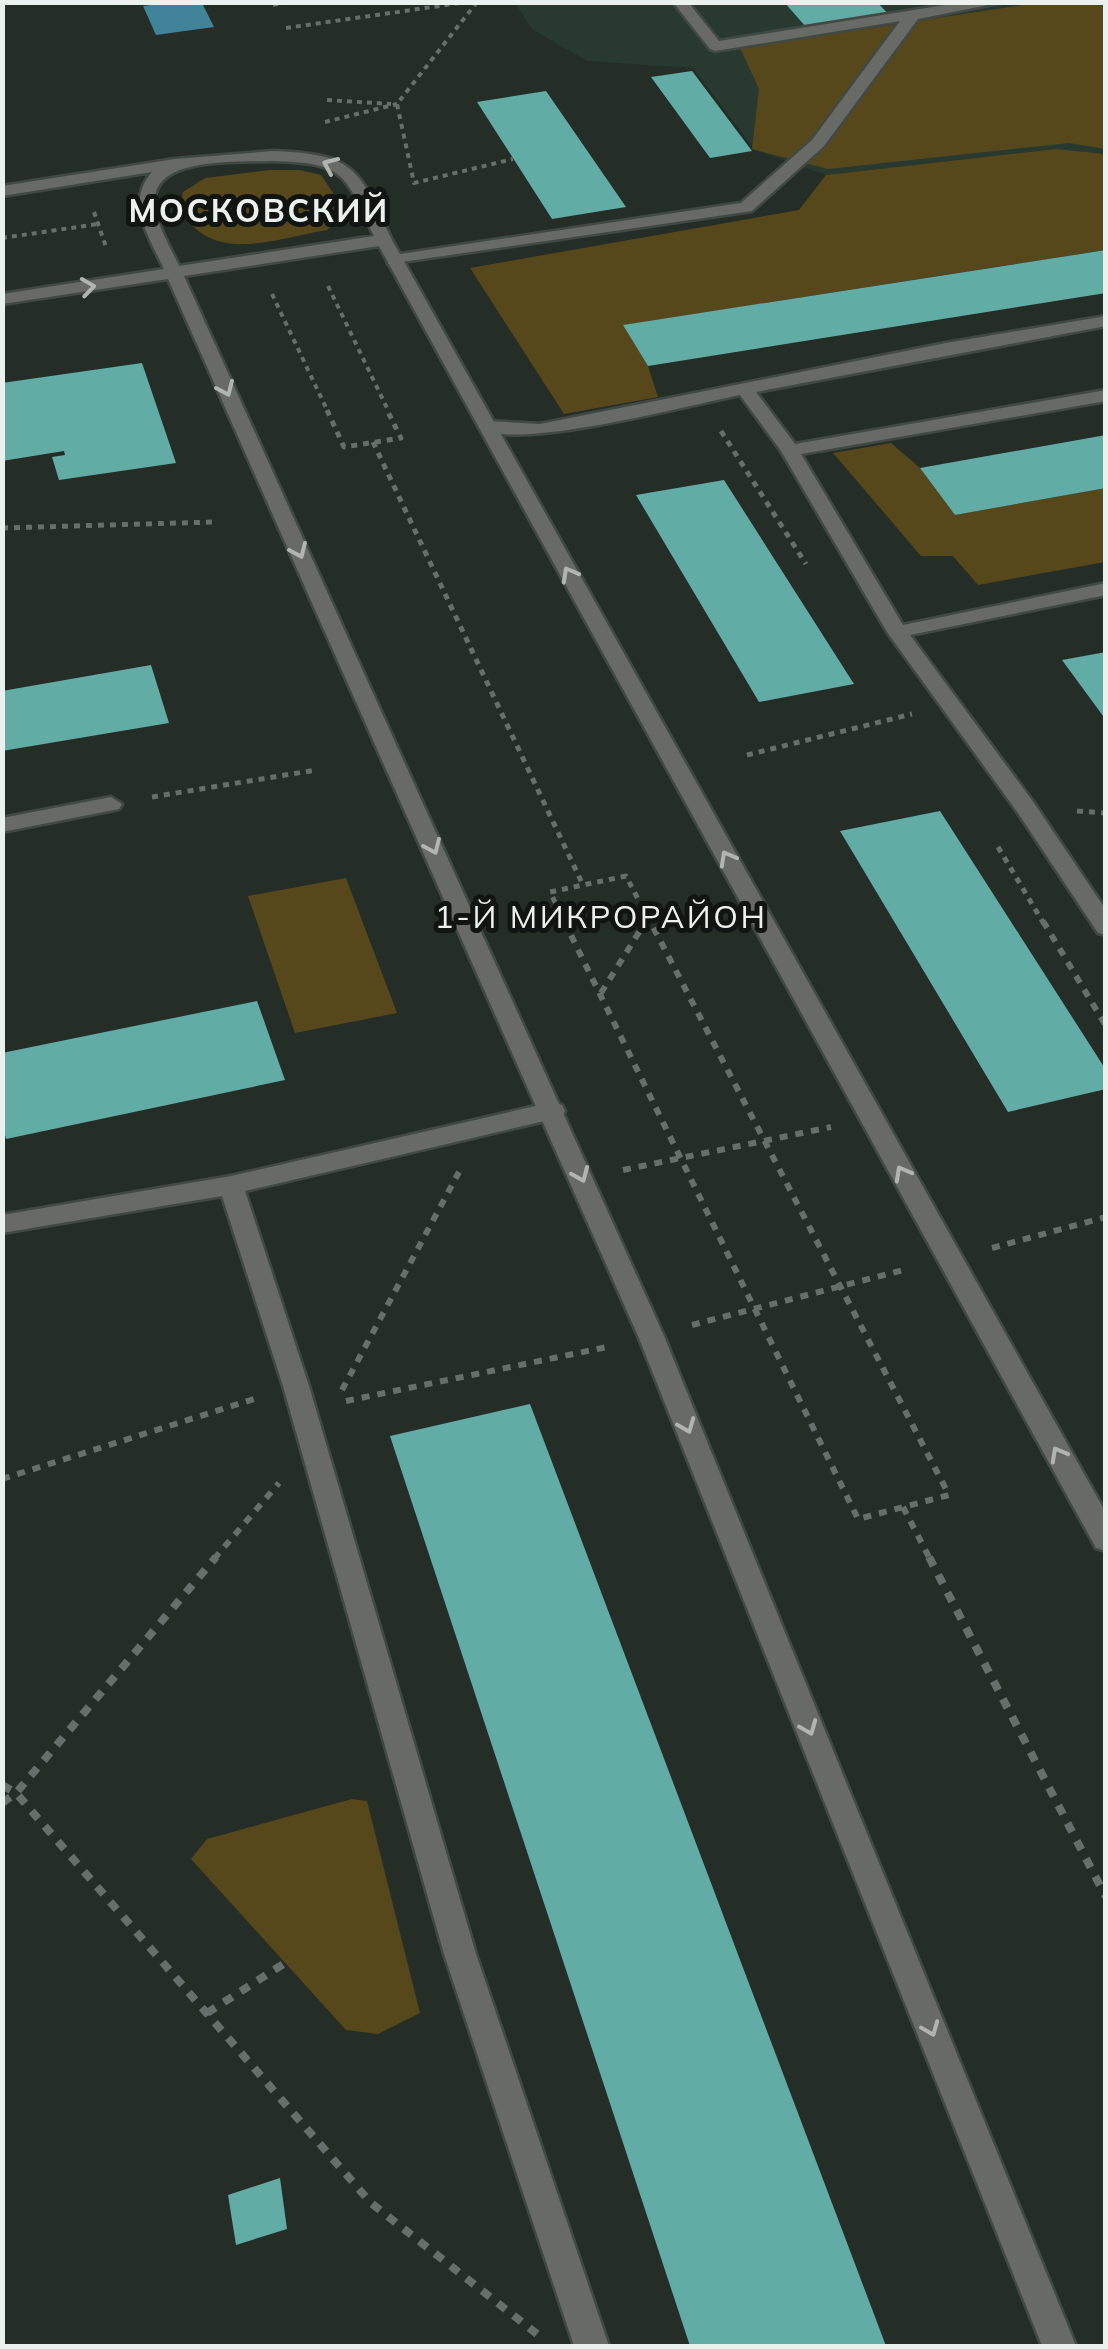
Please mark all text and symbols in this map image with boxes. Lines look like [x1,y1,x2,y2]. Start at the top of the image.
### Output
one-way arrow [322,156,339,177]
district label: МОСКОВСКИЙ [128,190,390,230]
one-way arrow [80,278,97,299]
one-way arrow [214,379,234,397]
one-way arrow [287,541,307,559]
one-way arrow [562,567,582,585]
one-way arrow [421,837,441,855]
one-way arrow [720,851,740,869]
district label: 1-Й МИКРОРАЙОН [435,896,767,936]
one-way arrow [569,1165,589,1183]
one-way arrow [894,1166,914,1184]
one-way arrow [676,1416,696,1434]
one-way arrow [1051,1447,1071,1465]
one-way arrow [798,1718,818,1735]
one-way arrow [919,2019,939,2037]

